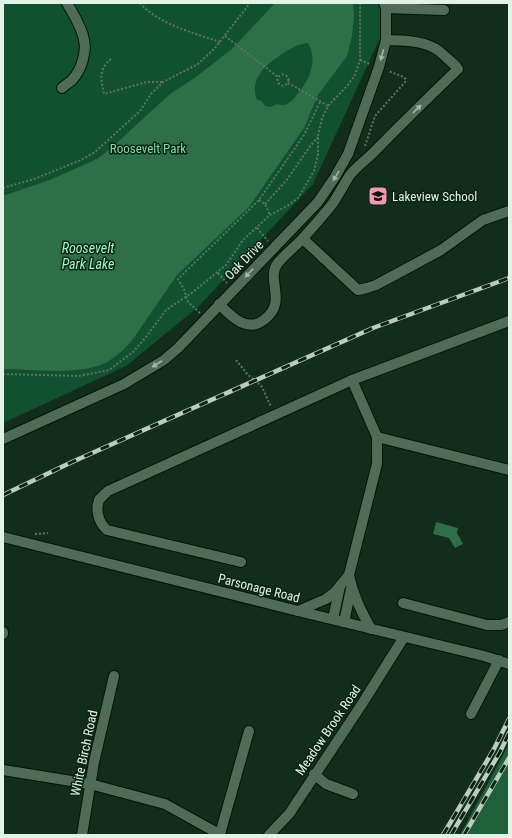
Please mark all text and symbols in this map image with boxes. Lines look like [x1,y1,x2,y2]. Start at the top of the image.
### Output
one-way arrow [379,49,385,61]
one-way arrow [412,104,422,114]
park label: Roosevelt Park [110,141,186,156]
one-way arrow [332,170,339,182]
school or university icon: Lakeview School [367,185,389,207]
place label: Lakeview School [392,189,477,204]
street label: Oak Drive [222,237,266,283]
water label: Roosevelt Park Lake [62,240,115,272]
one-way arrow [245,268,254,278]
one-way arrow [152,360,162,368]
street label: Parsonage Road [216,571,302,605]
street label: Meadow Brook Road [292,682,364,778]
street label: White Birch Road [68,709,100,797]

